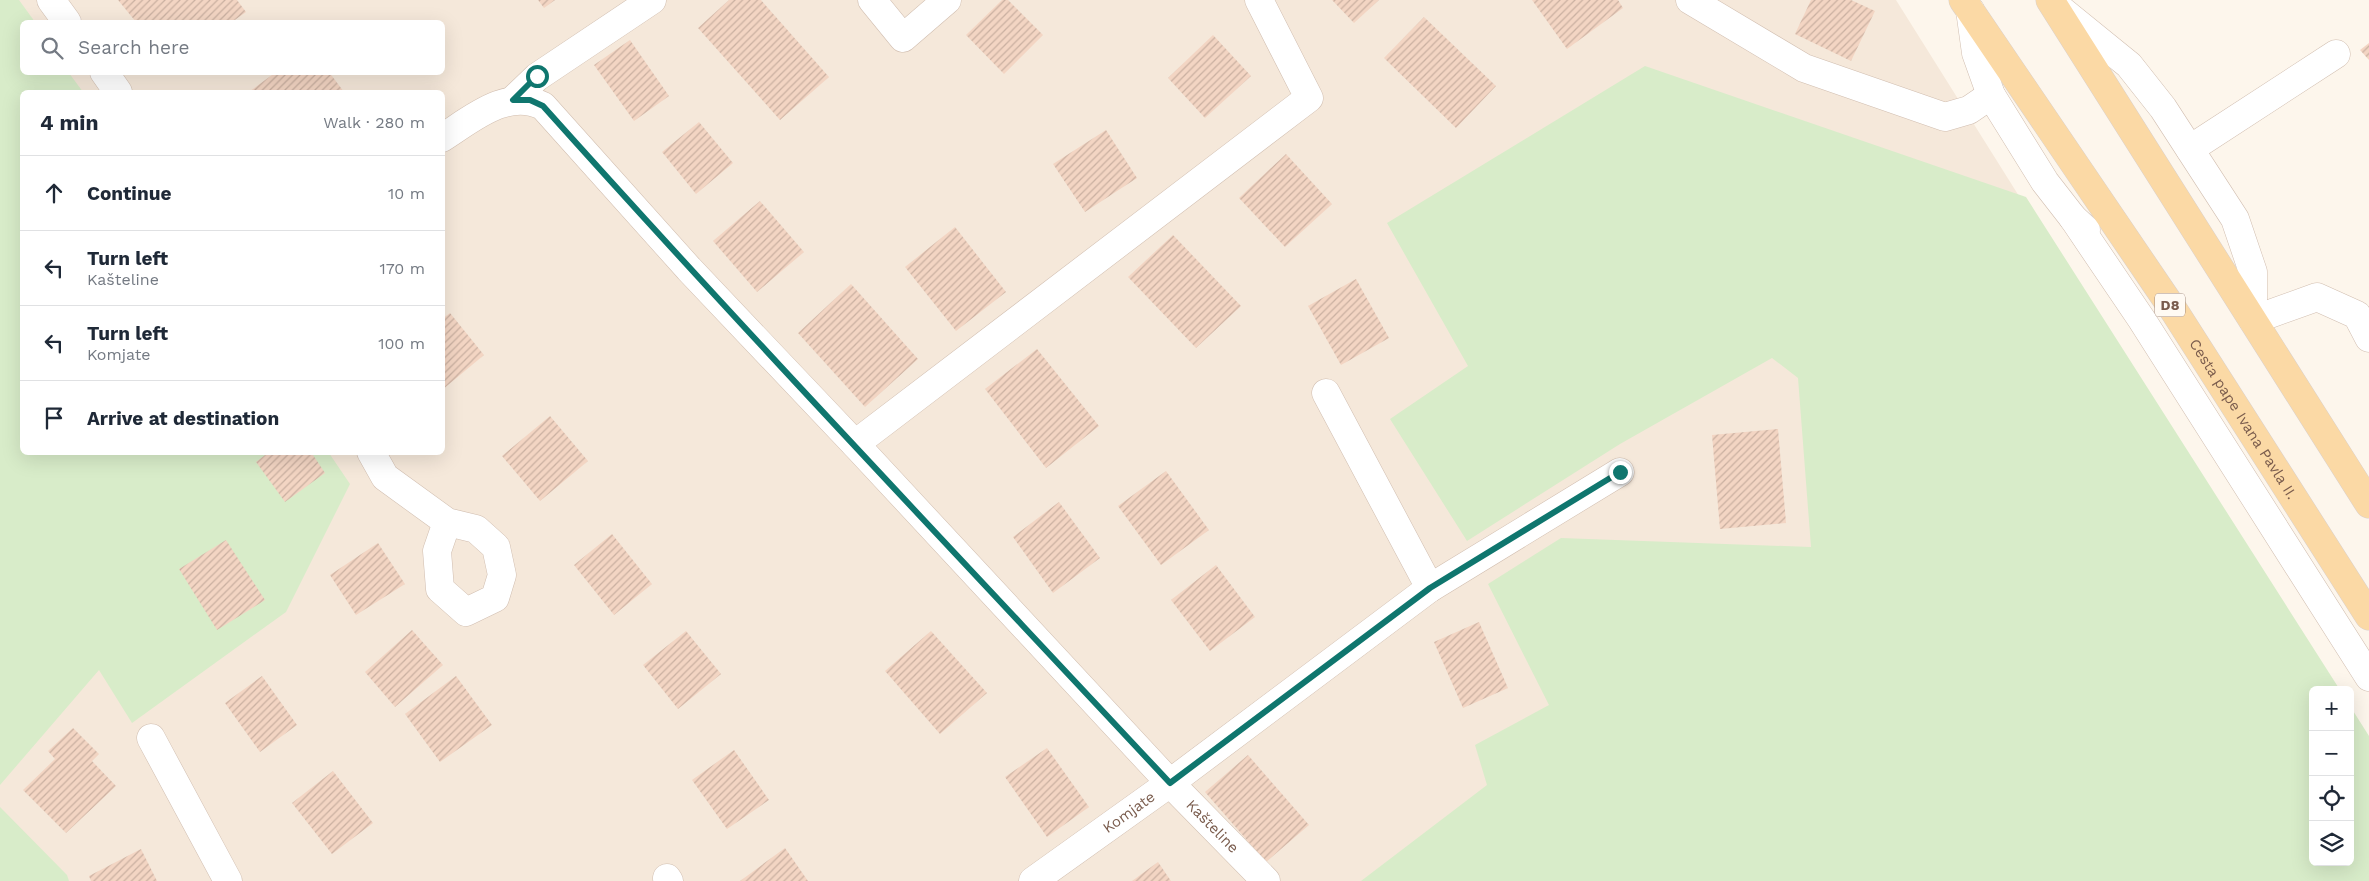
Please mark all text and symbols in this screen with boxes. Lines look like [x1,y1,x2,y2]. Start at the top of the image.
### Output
search box [20,20,445,75]
icon: search [38,34,66,62]
text: Search here [78,36,189,59]
route start [526,65,549,88]
text: 4 min [40,110,98,135]
text: Walk · 280 m [323,113,425,132]
icon: ahead [40,179,68,207]
text: Continue [87,182,171,205]
text: 10 m [388,184,425,203]
text: Turn left [87,247,168,270]
icon: left [40,254,68,282]
text: 170 m [379,259,425,278]
text: Kašteline [87,270,159,289]
road number: D8 [2155,294,2185,316]
text: Turn left [87,322,168,345]
icon: left [40,329,68,357]
text: 100 m [378,334,425,353]
street label: Cesta pape Ivana Pavla II. [2185,335,2301,502]
text: Komjate [87,345,151,364]
icon: arrive [40,404,68,432]
text: Arrive at destination [87,407,279,430]
route end [1609,461,1632,484]
map controls [2309,686,2354,866]
button: + [2309,686,2354,731]
button: − [2309,731,2354,776]
button: locate [2309,776,2354,821]
street label: Komjate [1099,788,1158,837]
street label: Kašteline [1182,796,1243,857]
button: layers [2309,821,2354,866]

